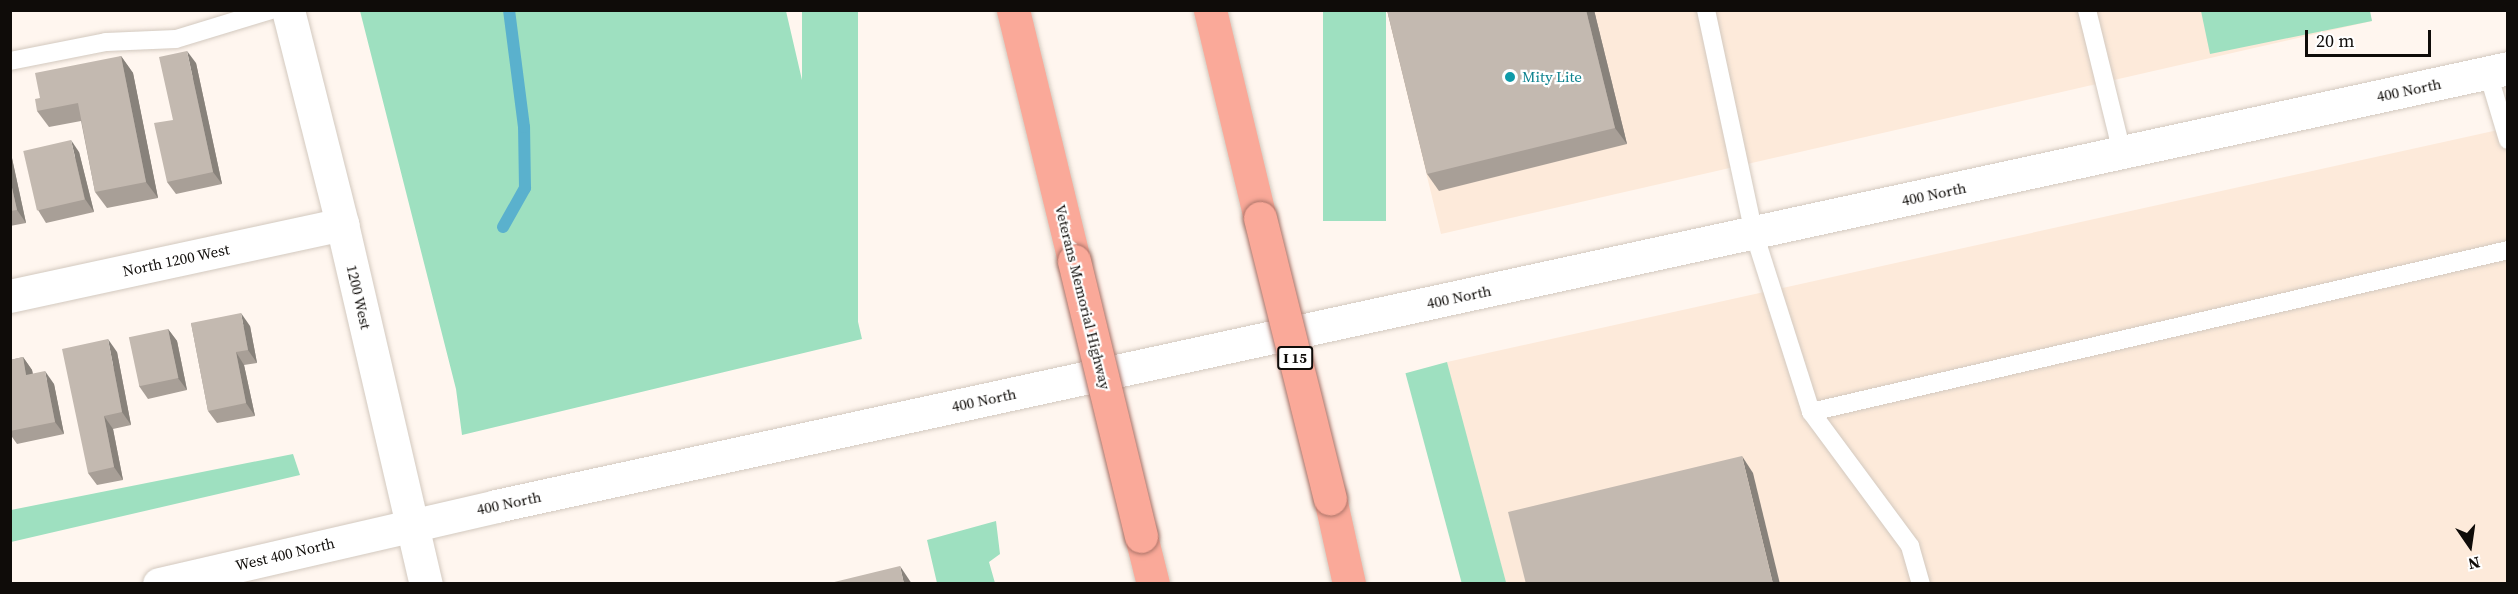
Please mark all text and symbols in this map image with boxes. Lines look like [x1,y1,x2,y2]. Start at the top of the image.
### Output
scale bar [2308,18,2434,56]
text: 20 m [2316,28,2354,53]
place label: Mity Lite [1522,68,1582,86]
marker: Mity Lite [1503,70,1517,84]
street label: 400 North [2375,74,2443,106]
street label: 400 North [1900,178,1968,210]
street label: Veterans Memorial Highway [1051,203,1115,391]
street label: North 1200 West [121,240,231,280]
street label: 1200 West [343,263,375,331]
street label: 400 North [1425,281,1493,313]
road number: I 15 [1277,347,1313,369]
street label: 400 North [950,384,1018,416]
street label: 400 North [475,487,543,519]
north arrow [2440,516,2500,576]
street label: West 400 North [234,534,336,574]
text: N [2466,552,2482,576]

